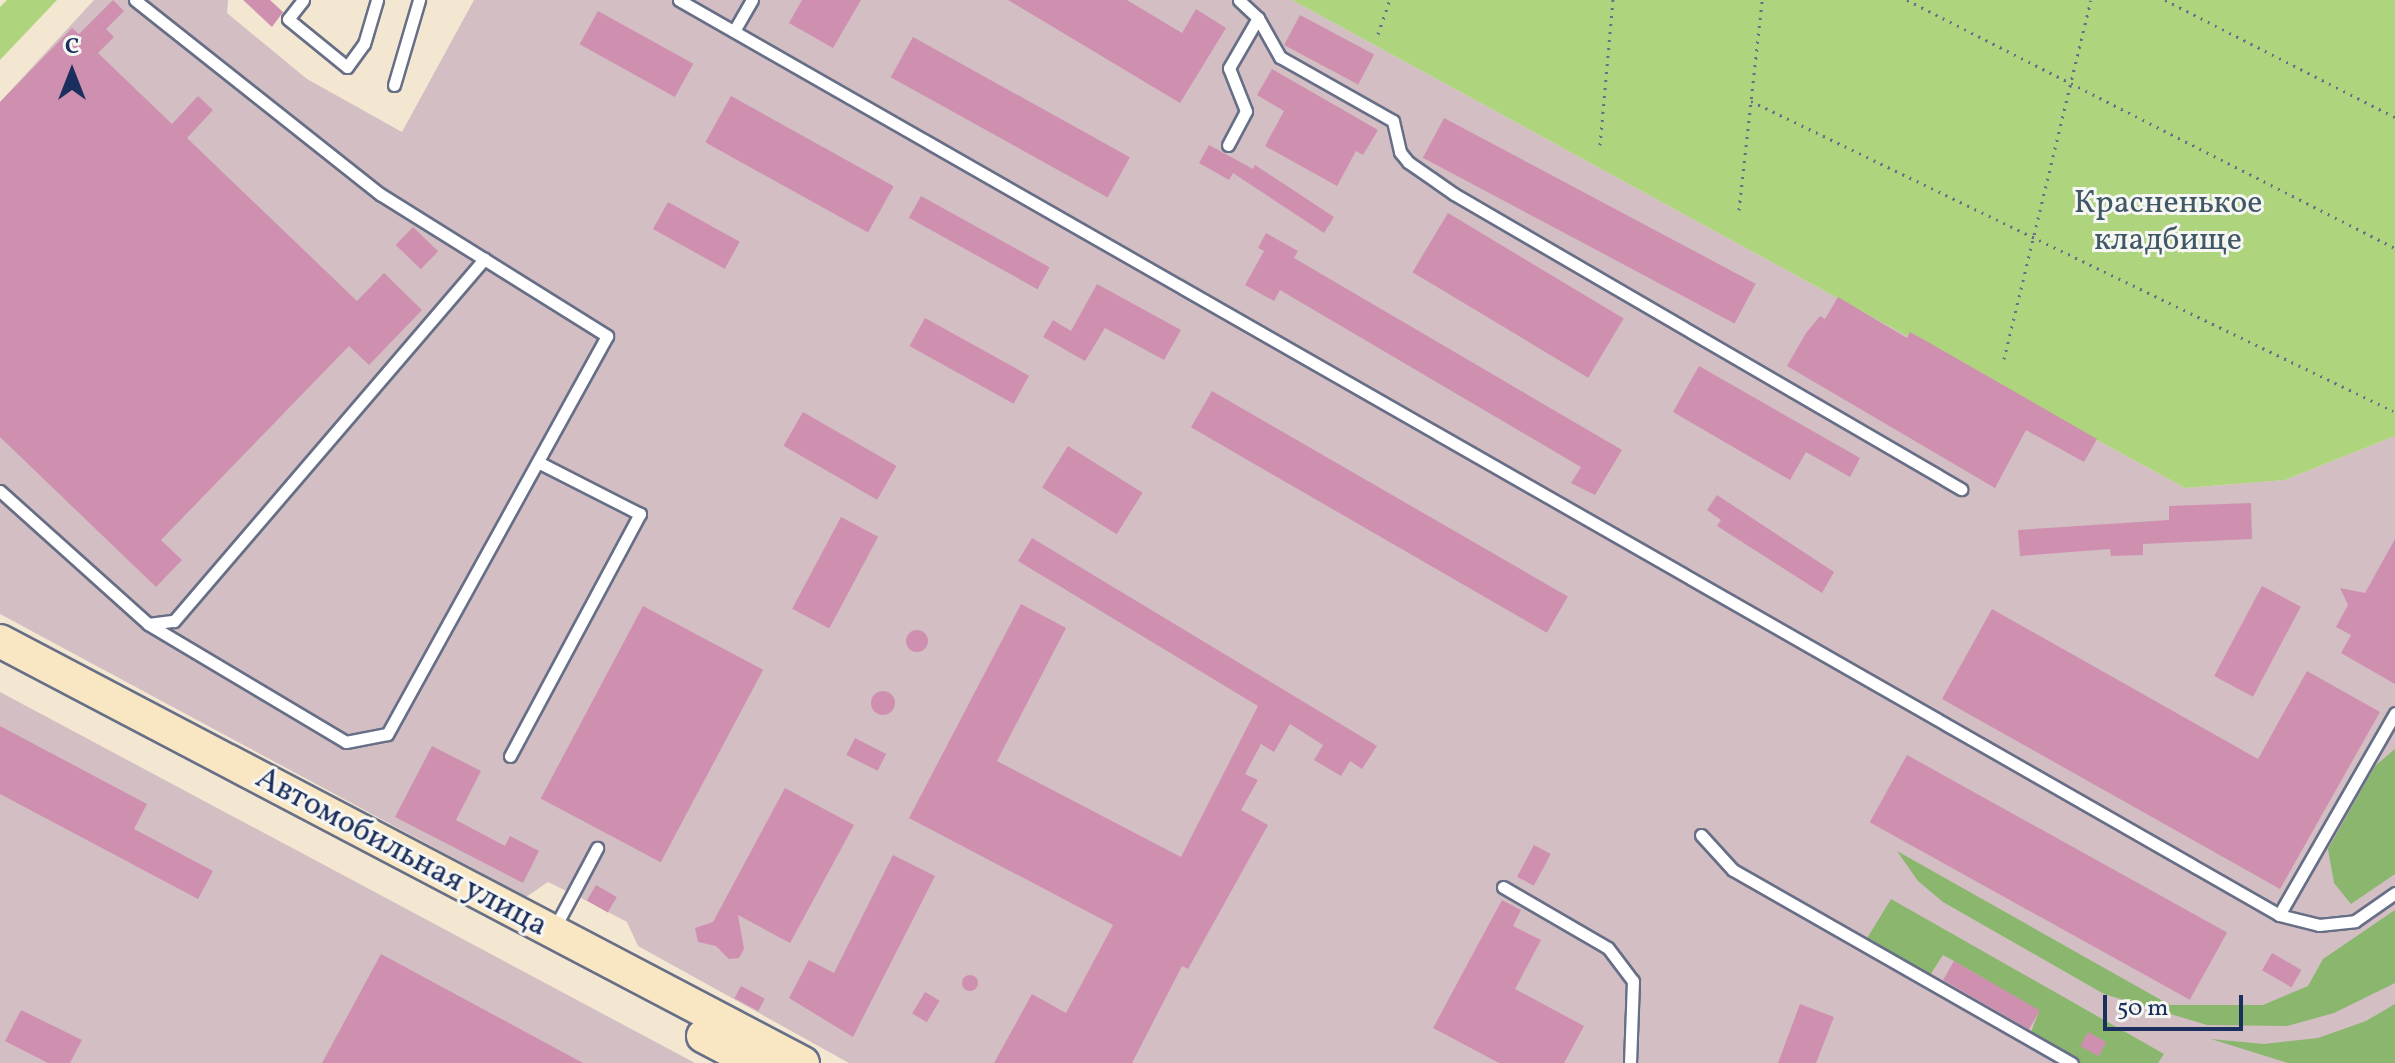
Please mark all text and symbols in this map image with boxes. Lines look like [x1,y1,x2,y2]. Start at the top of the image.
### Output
north arrow [32,32,112,112]
text: С [65,32,79,63]
park label: Красненькое кладбище [2074,186,2262,261]
street label: Автомобильная улица [248,759,554,947]
scale bar [2107,979,2247,1029]
text: 50 m [2117,992,2169,1026]

